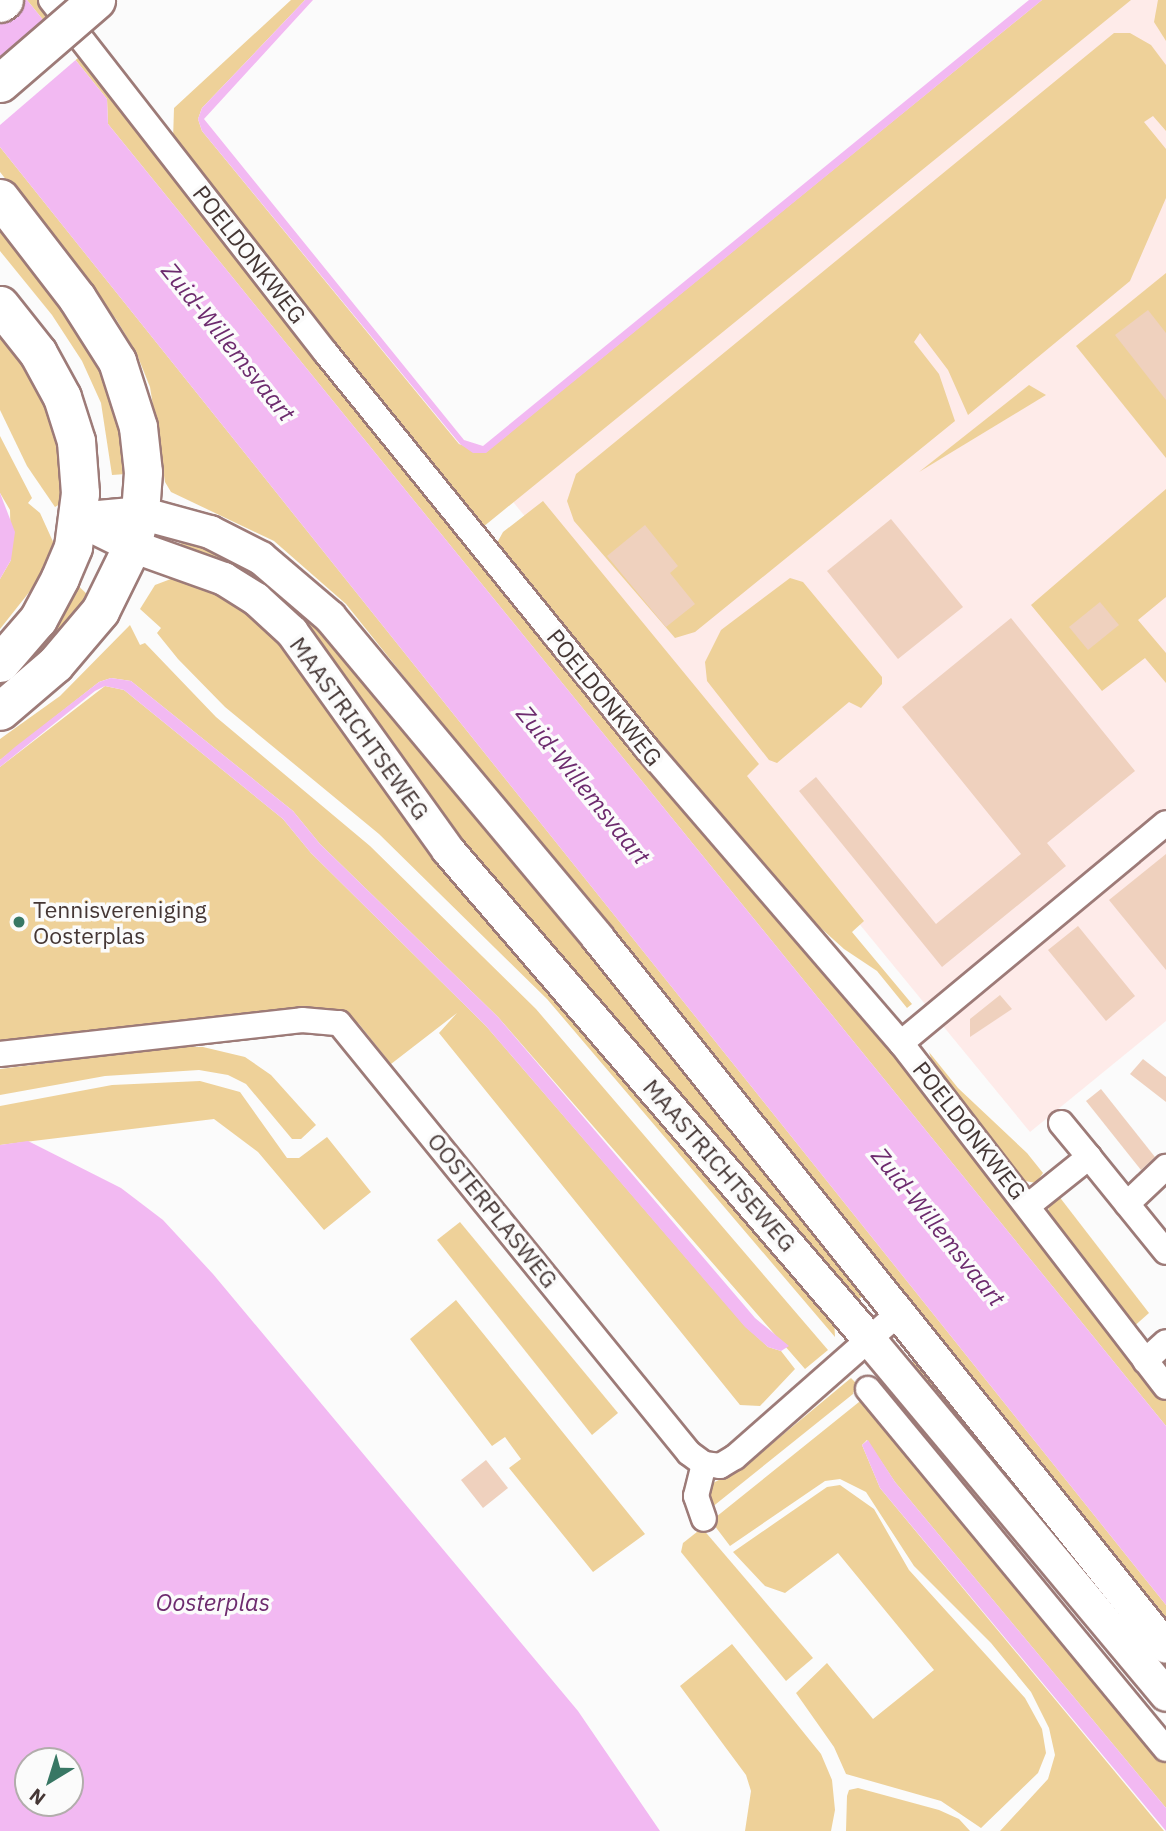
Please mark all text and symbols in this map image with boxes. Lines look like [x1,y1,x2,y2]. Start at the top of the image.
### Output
street label: POELDONKWEG [188,180,312,328]
water label: Zuid-Willemsvaart [155,257,301,427]
street label: POELDONKWEG [542,623,668,771]
street label: MAASTRICHTSEWEG [285,631,435,825]
water label: Zuid-Willemsvaart [510,700,656,870]
place label: Tennisvereniging Oosterplas [33,895,207,949]
marker: Tennisvereniging Oosterplas [11,914,27,930]
street label: POELDONKWEG [908,1056,1032,1204]
street label: MAASTRICHTSEWEG [638,1073,802,1257]
street label: OOSTERPLASWEG [422,1127,564,1293]
water label: Zuid-Willemsvaart [865,1142,1011,1312]
water label: Oosterplas [156,1589,270,1617]
north arrow [14,1747,84,1817]
text: N [24,1783,50,1811]

